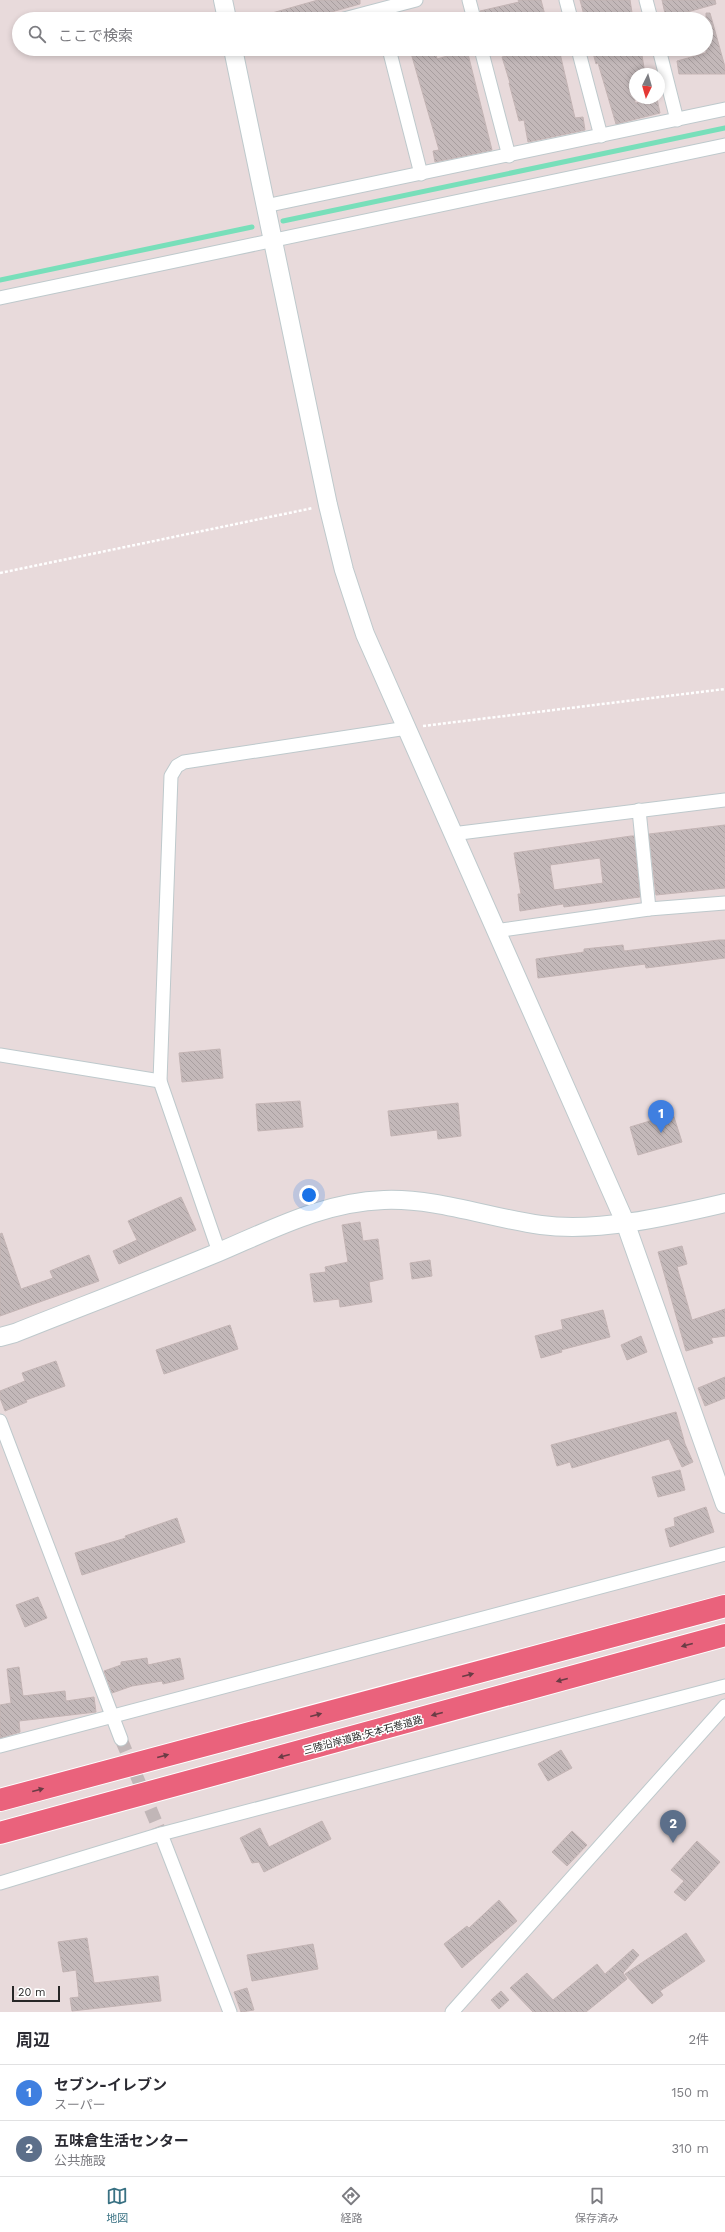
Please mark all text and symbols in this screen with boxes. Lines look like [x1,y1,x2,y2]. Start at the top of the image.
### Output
search box [12,12,713,56]
icon: search [26,23,48,45]
text: ここで検索 [58,27,133,45]
north arrow [629,68,665,104]
pin: 1 [648,1100,674,1133]
your location [299,1185,319,1205]
one-way arrow [681,1643,694,1649]
one-way arrow [462,1671,475,1677]
one-way arrow [556,1677,568,1683]
one-way arrow [430,1711,442,1717]
one-way arrow [310,1712,322,1718]
street label: 三陸沿岸道路;矢本石巻道路 [302,1714,424,1756]
one-way arrow [157,1753,169,1759]
one-way arrow [278,1753,290,1759]
one-way arrow [32,1787,44,1793]
pin: 2 [660,1810,686,1843]
scale bar [12,1984,60,2003]
text: 20 m [18,1986,46,1999]
text: 周辺 [16,2030,50,2050]
text: 2件 [688,2032,709,2047]
text: セブン-イレブン [54,2076,167,2094]
text: 1 [26,2085,32,2100]
text: 150 m [671,2085,709,2100]
text: スーパー [54,2097,106,2112]
text: 五味倉生活センター [54,2132,189,2150]
text: 2 [25,2141,33,2156]
text: 310 m [671,2141,709,2156]
text: 公共施設 [54,2153,106,2168]
tab: 地図 [106,2185,128,2225]
tab: 経路 [340,2185,362,2225]
tab: 保存済み [575,2185,619,2225]

